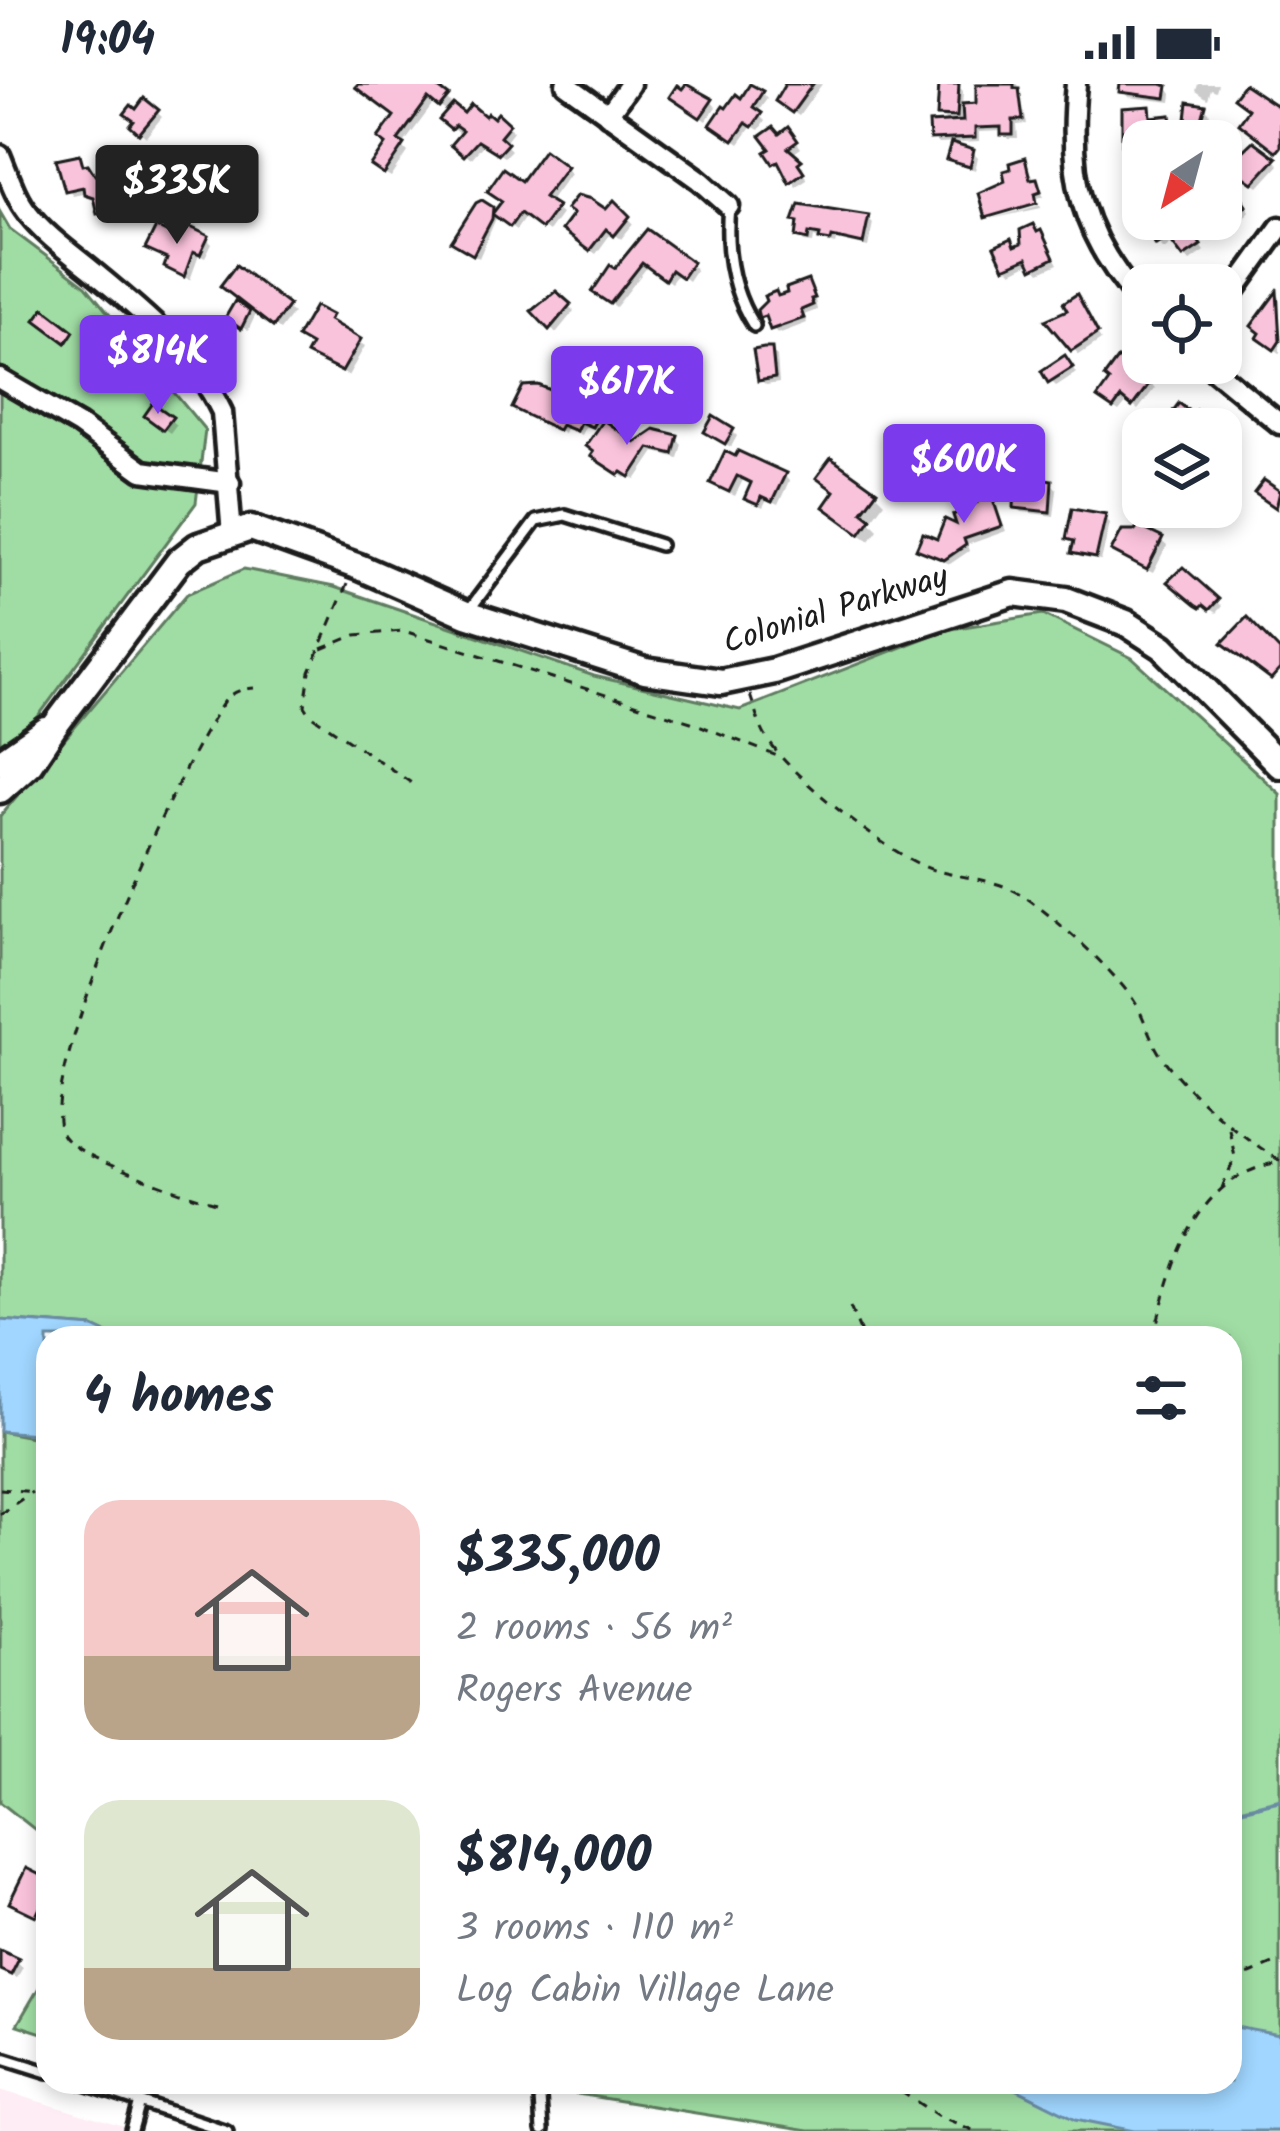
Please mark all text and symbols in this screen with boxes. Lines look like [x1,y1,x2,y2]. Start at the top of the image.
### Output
text: 19:04 [60,6,155,78]
north arrow [1122,120,1242,240]
map controls [1122,120,1242,528]
pin: $335K [93,145,261,247]
text: $335K [123,153,231,215]
button: locate [1122,264,1242,384]
pin: $814K [74,315,242,417]
text: $814K [107,323,209,385]
pin: $617K [543,346,711,448]
text: $617K [578,354,676,416]
button: layers [1122,408,1242,528]
pin: $600K [880,424,1048,526]
text: $600K [910,432,1018,494]
street label: Colonial Parkway [717,551,956,670]
text: 4 homes [84,1358,274,1439]
icon: filters [1128,1365,1194,1431]
text: $335,000 [456,1518,660,1599]
icon: home [180,1548,324,1692]
text: 2 rooms · 56 m² [456,1599,732,1661]
text: Rogers Avenue [456,1661,693,1723]
text: $814,000 [456,1818,651,1899]
icon: home [180,1848,324,1992]
text: 3 rooms · 110 m² [456,1899,733,1961]
text: Log Cabin Village Lane [456,1961,834,2023]

